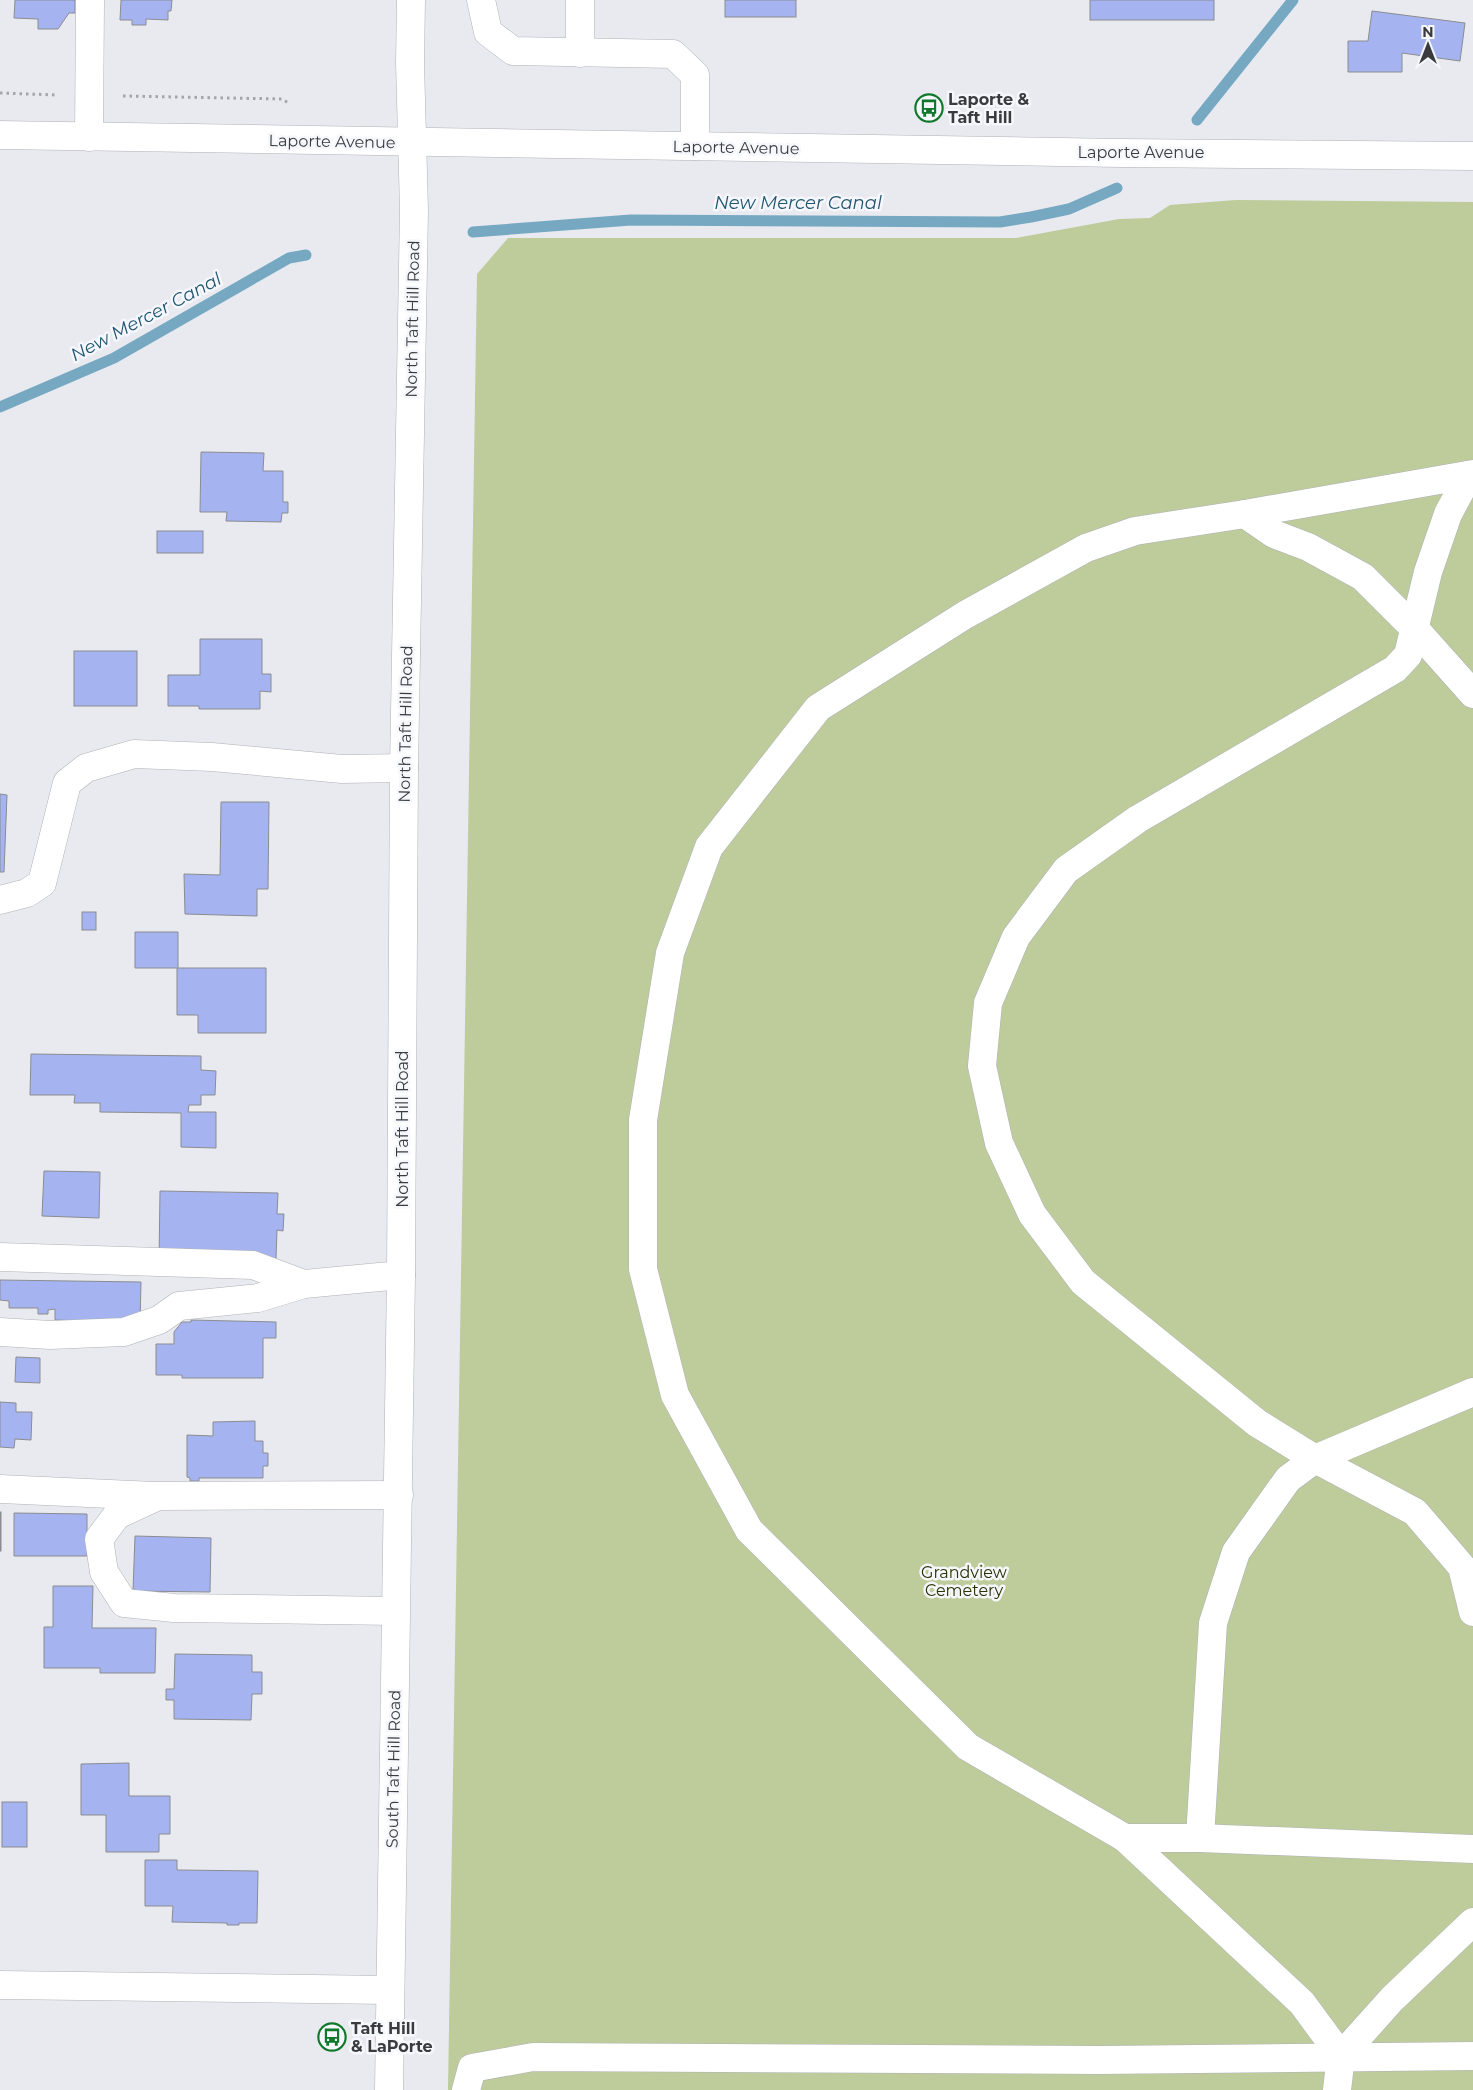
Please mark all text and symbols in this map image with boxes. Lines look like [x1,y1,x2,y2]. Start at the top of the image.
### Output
north arrow [1403,20,1453,70]
text: N [1422,23,1434,41]
place label: Laporte & Taft Hill [948,90,1030,127]
bus stop icon: Laporte & Taft Hill [914,93,944,123]
street label: Laporte Avenue [268,131,396,152]
street label: Laporte Avenue [672,137,800,158]
street label: Laporte Avenue [1078,143,1204,162]
water label: New Mercer Canal [714,192,882,214]
street label: North Taft Hill Road [402,240,423,398]
water label: New Mercer Canal [67,268,225,366]
street label: North Taft Hill Road [395,645,416,803]
street label: North Taft Hill Road [393,1050,412,1208]
park label: Grandview Cemetery [921,1563,1007,1600]
street label: South Taft Hill Road [383,1690,404,1848]
place label: Taft Hill & LaPorte [351,2019,433,2056]
bus stop icon: Taft Hill & LaPorte [317,2022,347,2052]

